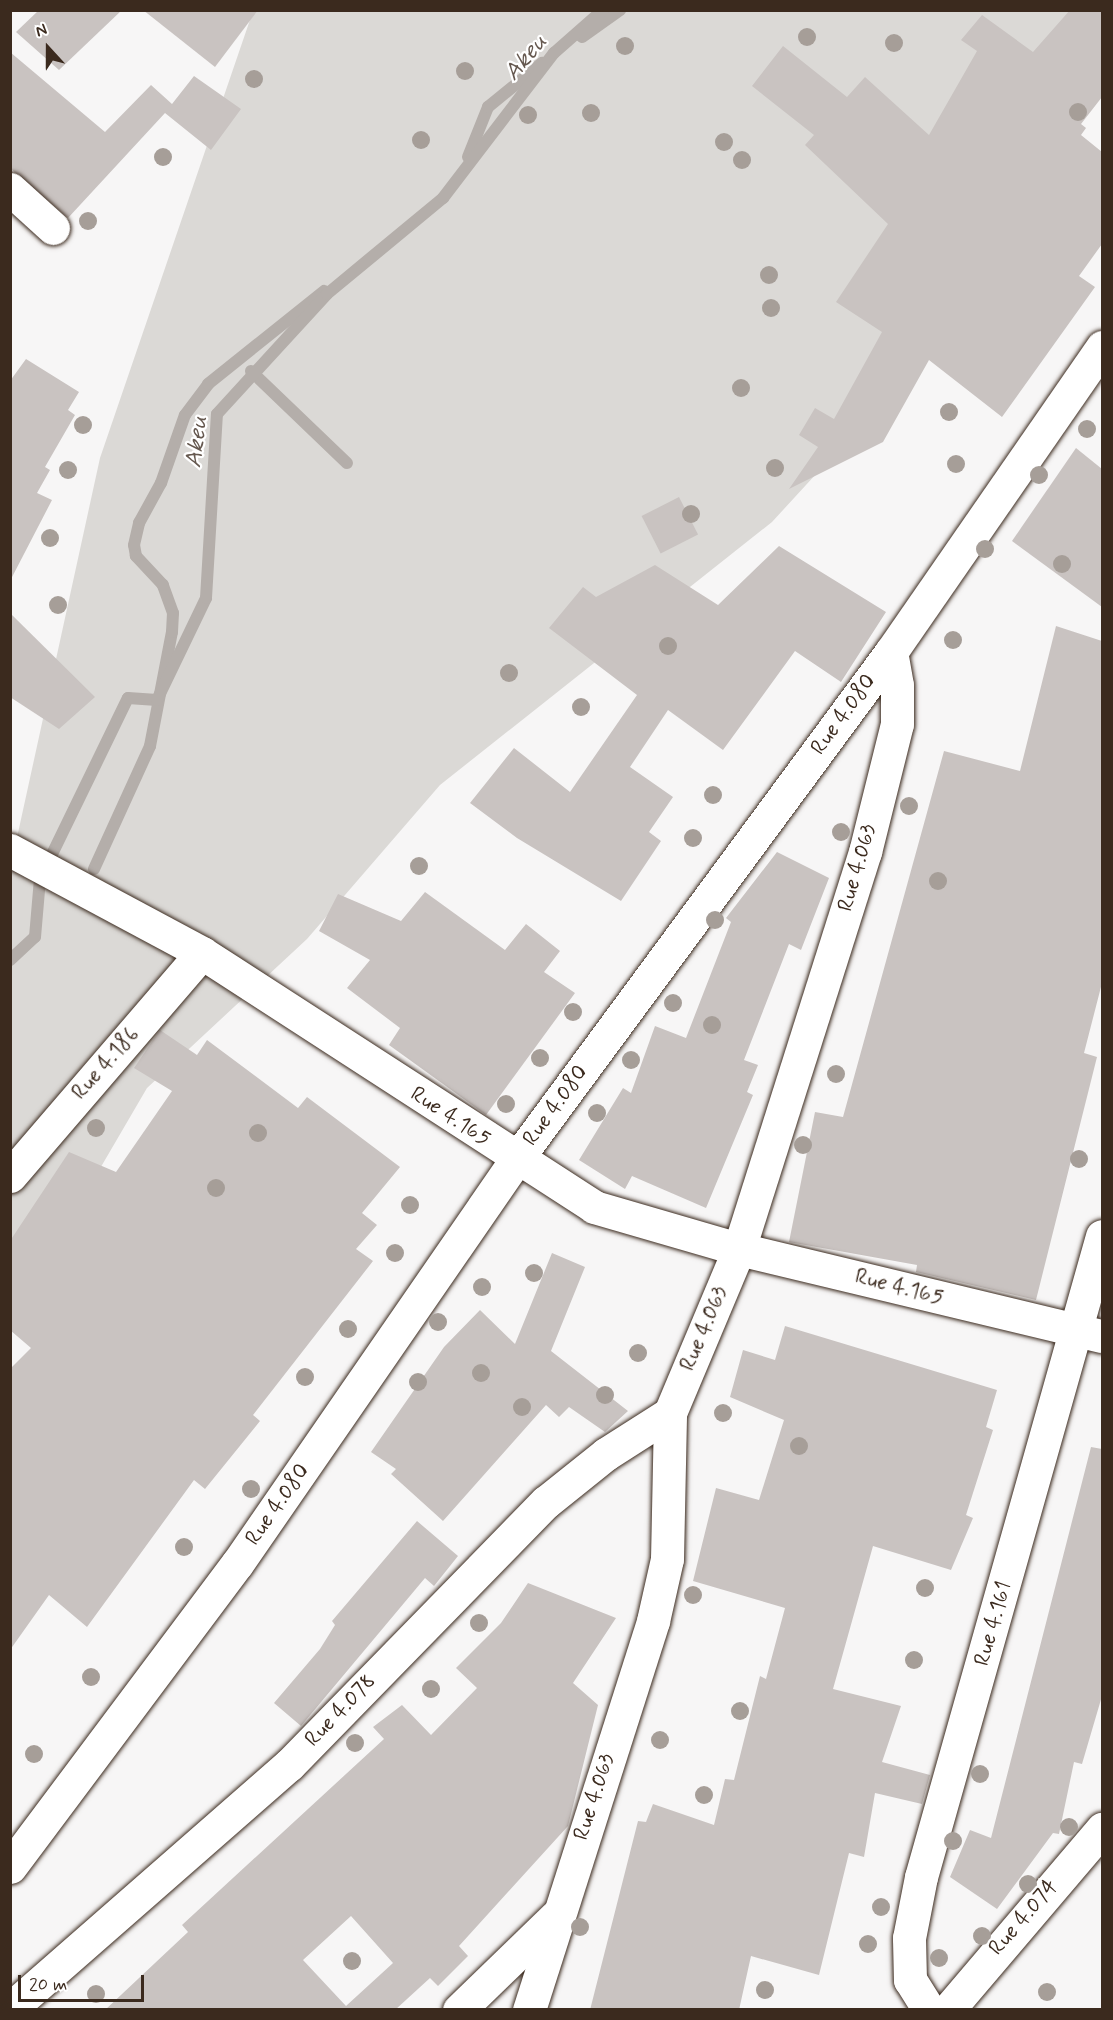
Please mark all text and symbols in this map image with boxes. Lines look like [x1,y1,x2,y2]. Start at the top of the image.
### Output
north arrow [18,18,78,78]
text: N [33,19,50,42]
water label: Akeu [498,29,554,87]
water label: Akeu [180,415,214,469]
street label: Rue 4.080 [806,669,882,761]
street label: Rue 4.063 [833,821,883,915]
street label: Rue 4.186 [67,1022,145,1106]
street label: Rue 4.080 [518,1060,594,1152]
street label: Rue 4.165 [405,1081,495,1153]
street label: Rue 4.165 [852,1264,946,1312]
street label: Rue 4.063 [675,1283,735,1375]
street label: Rue 4.080 [240,1459,316,1551]
street label: Rue 4.161 [969,1579,1019,1669]
street label: Rue 4.078 [300,1669,382,1753]
street label: Rue 4.063 [569,1750,621,1844]
street label: Rue 4.074 [984,1875,1064,1961]
scale bar [21,1963,147,2001]
text: 20 m [29,1973,67,1997]

